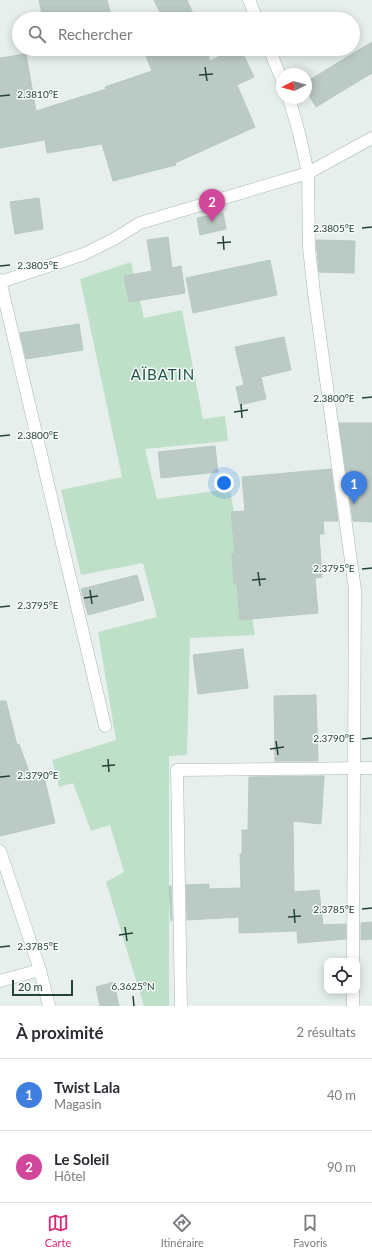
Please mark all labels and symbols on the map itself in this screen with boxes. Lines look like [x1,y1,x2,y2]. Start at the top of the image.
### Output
north arrow [276,68,312,104]
text: 2.3810°E [17,88,59,100]
pin: 2 [199,189,225,222]
text: 2.3805°E [313,222,355,234]
text: 2.3805°E [17,259,59,271]
district label: AÏBATIN [131,365,195,383]
text: 2.3800°E [313,392,355,404]
text: 2.3800°E [17,429,59,441]
pin: 1 [341,471,367,504]
your location [214,473,234,493]
text: 2.3795°E [313,562,355,574]
text: 2.3795°E [17,599,59,611]
text: 2.3790°E [313,732,355,744]
text: 2.3790°E [17,769,59,781]
text: 2.3785°E [313,903,355,915]
text: 2.3785°E [17,940,59,952]
scale bar [12,978,73,997]
text: 6.3625°N [111,980,155,992]

